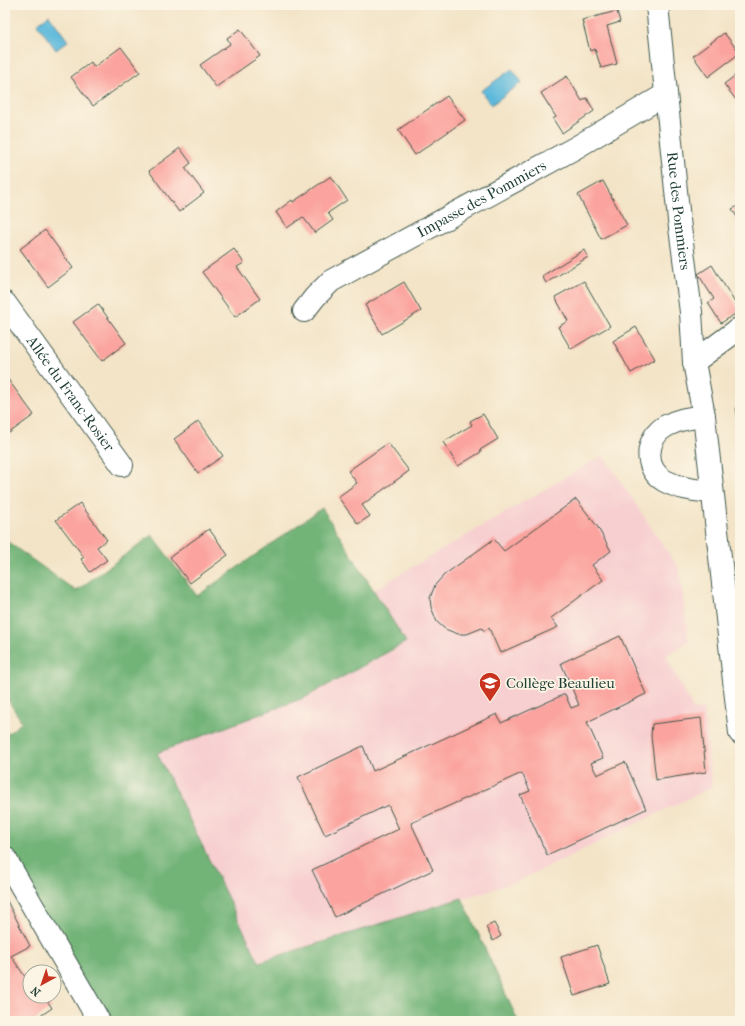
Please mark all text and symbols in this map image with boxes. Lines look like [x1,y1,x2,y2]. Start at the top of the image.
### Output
street label: Rue des Pommiers [663,151,694,272]
street label: Impasse des Pommiers [414,156,550,241]
street label: Allée du Franc-Rosier [22,332,119,456]
school or university icon: Collège Beaulieu [477,670,503,703]
place label: Collège Beaulieu [506,674,615,692]
north arrow [22,964,62,1004]
text: N [28,983,43,999]

